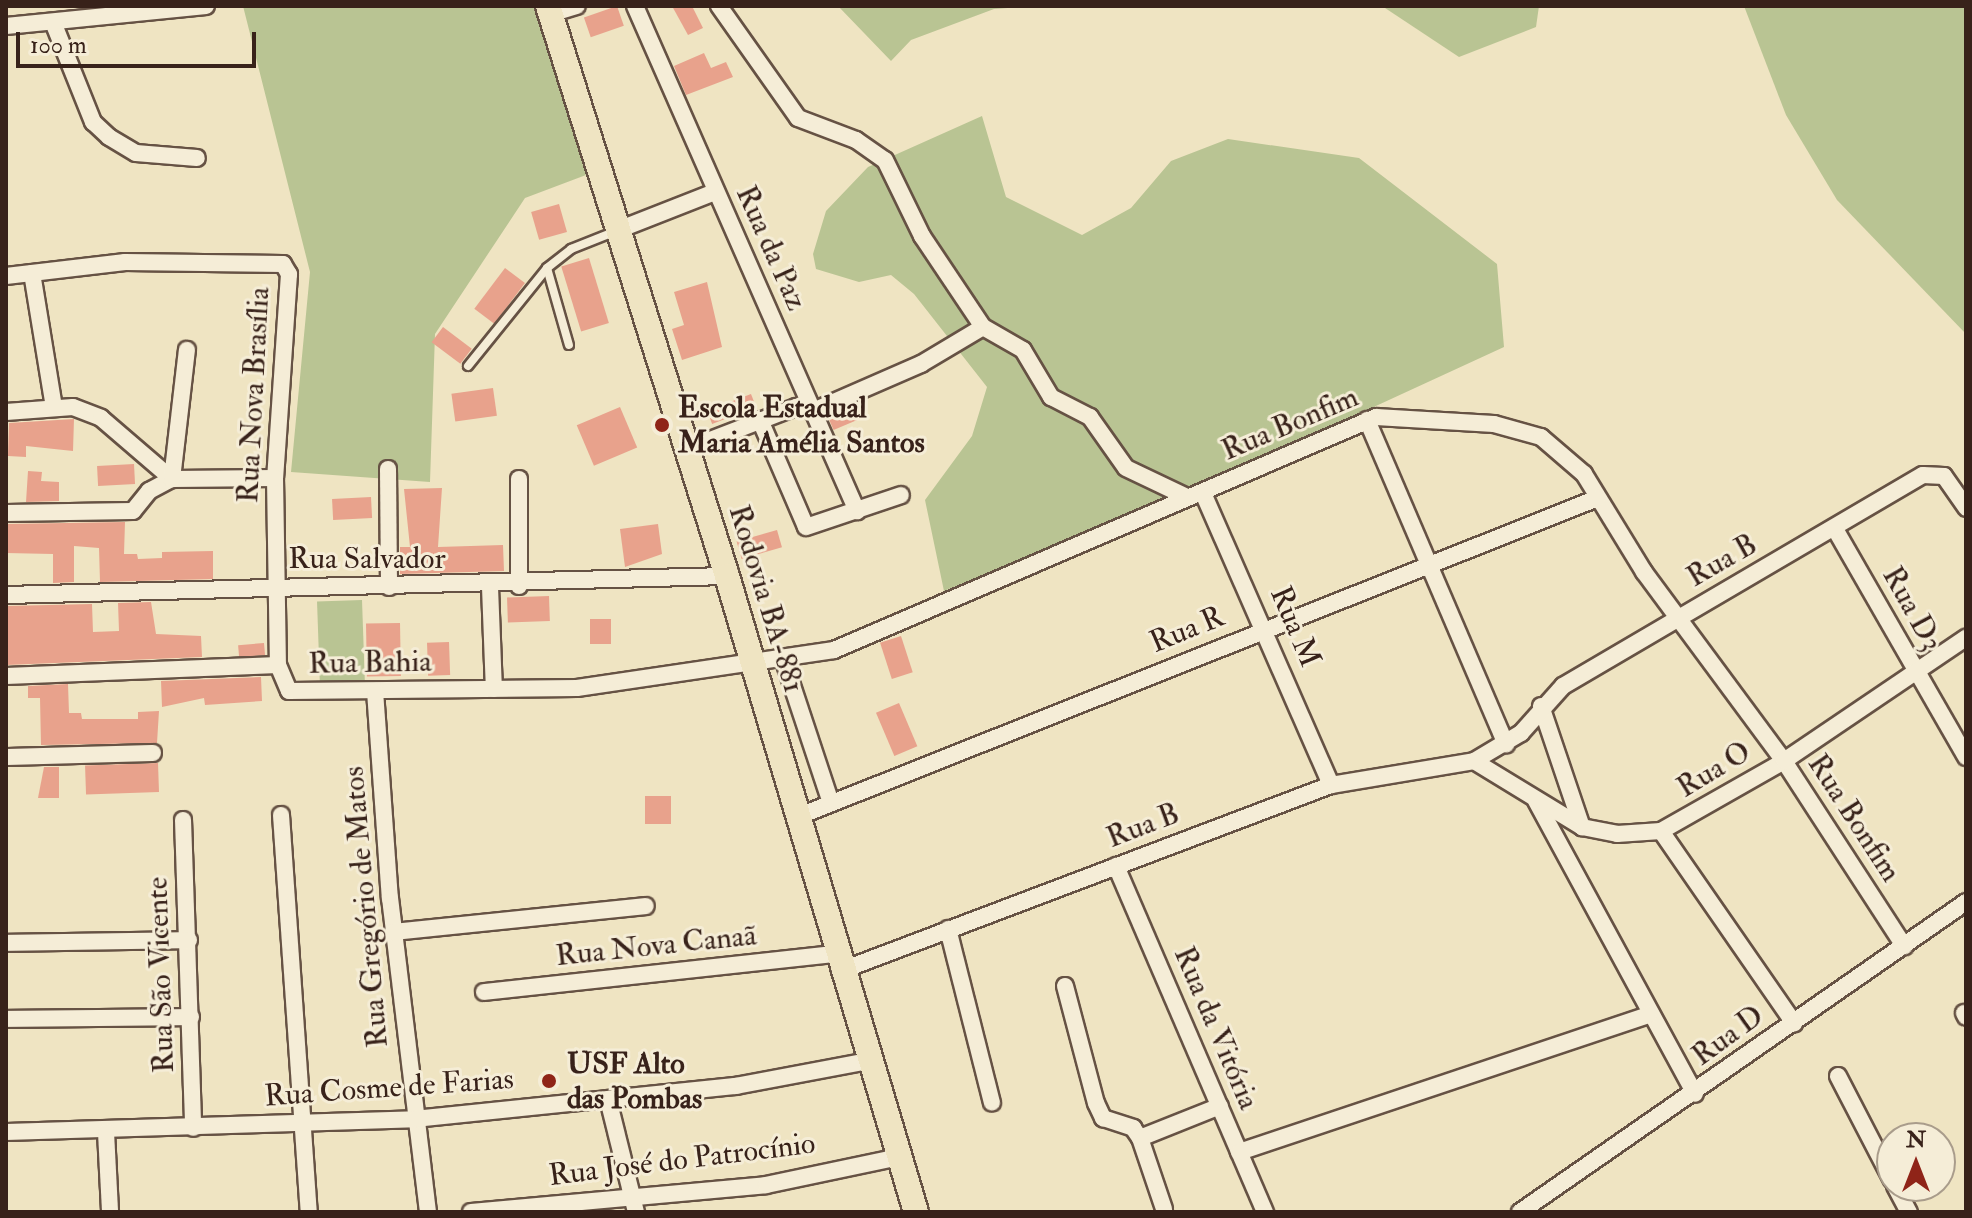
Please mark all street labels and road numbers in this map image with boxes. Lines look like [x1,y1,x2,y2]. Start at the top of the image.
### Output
street label: Rua da Paz [728,180,814,316]
street label: Rua Nova Brasília [230,286,278,504]
street label: Rua Bonfim [1216,379,1364,469]
street label: Rodovia BA-881 [720,501,812,697]
street label: Rua B [1681,527,1763,595]
street label: Rua Salvador [288,541,446,577]
street label: Rua D3 [1874,560,1950,658]
street label: Rua M [1262,581,1328,673]
street label: Rua R [1145,599,1229,661]
street label: Rua Bahia [308,644,432,682]
street label: Rua O [1671,734,1757,806]
street label: Rua Bonfim [1800,748,1908,888]
street label: Rua Gregório de Matos [336,765,396,1049]
street label: Rua B [1102,796,1184,856]
street label: Rua São Vicente [140,876,182,1074]
street label: Rua Nova Canaã [554,918,758,974]
street label: Rua da Vitória [1166,941,1266,1115]
street label: Rua D [1685,998,1771,1074]
street label: Rua Cosme de Farias [263,1061,515,1115]
street label: Rua José do Patrocínio [547,1126,817,1194]

